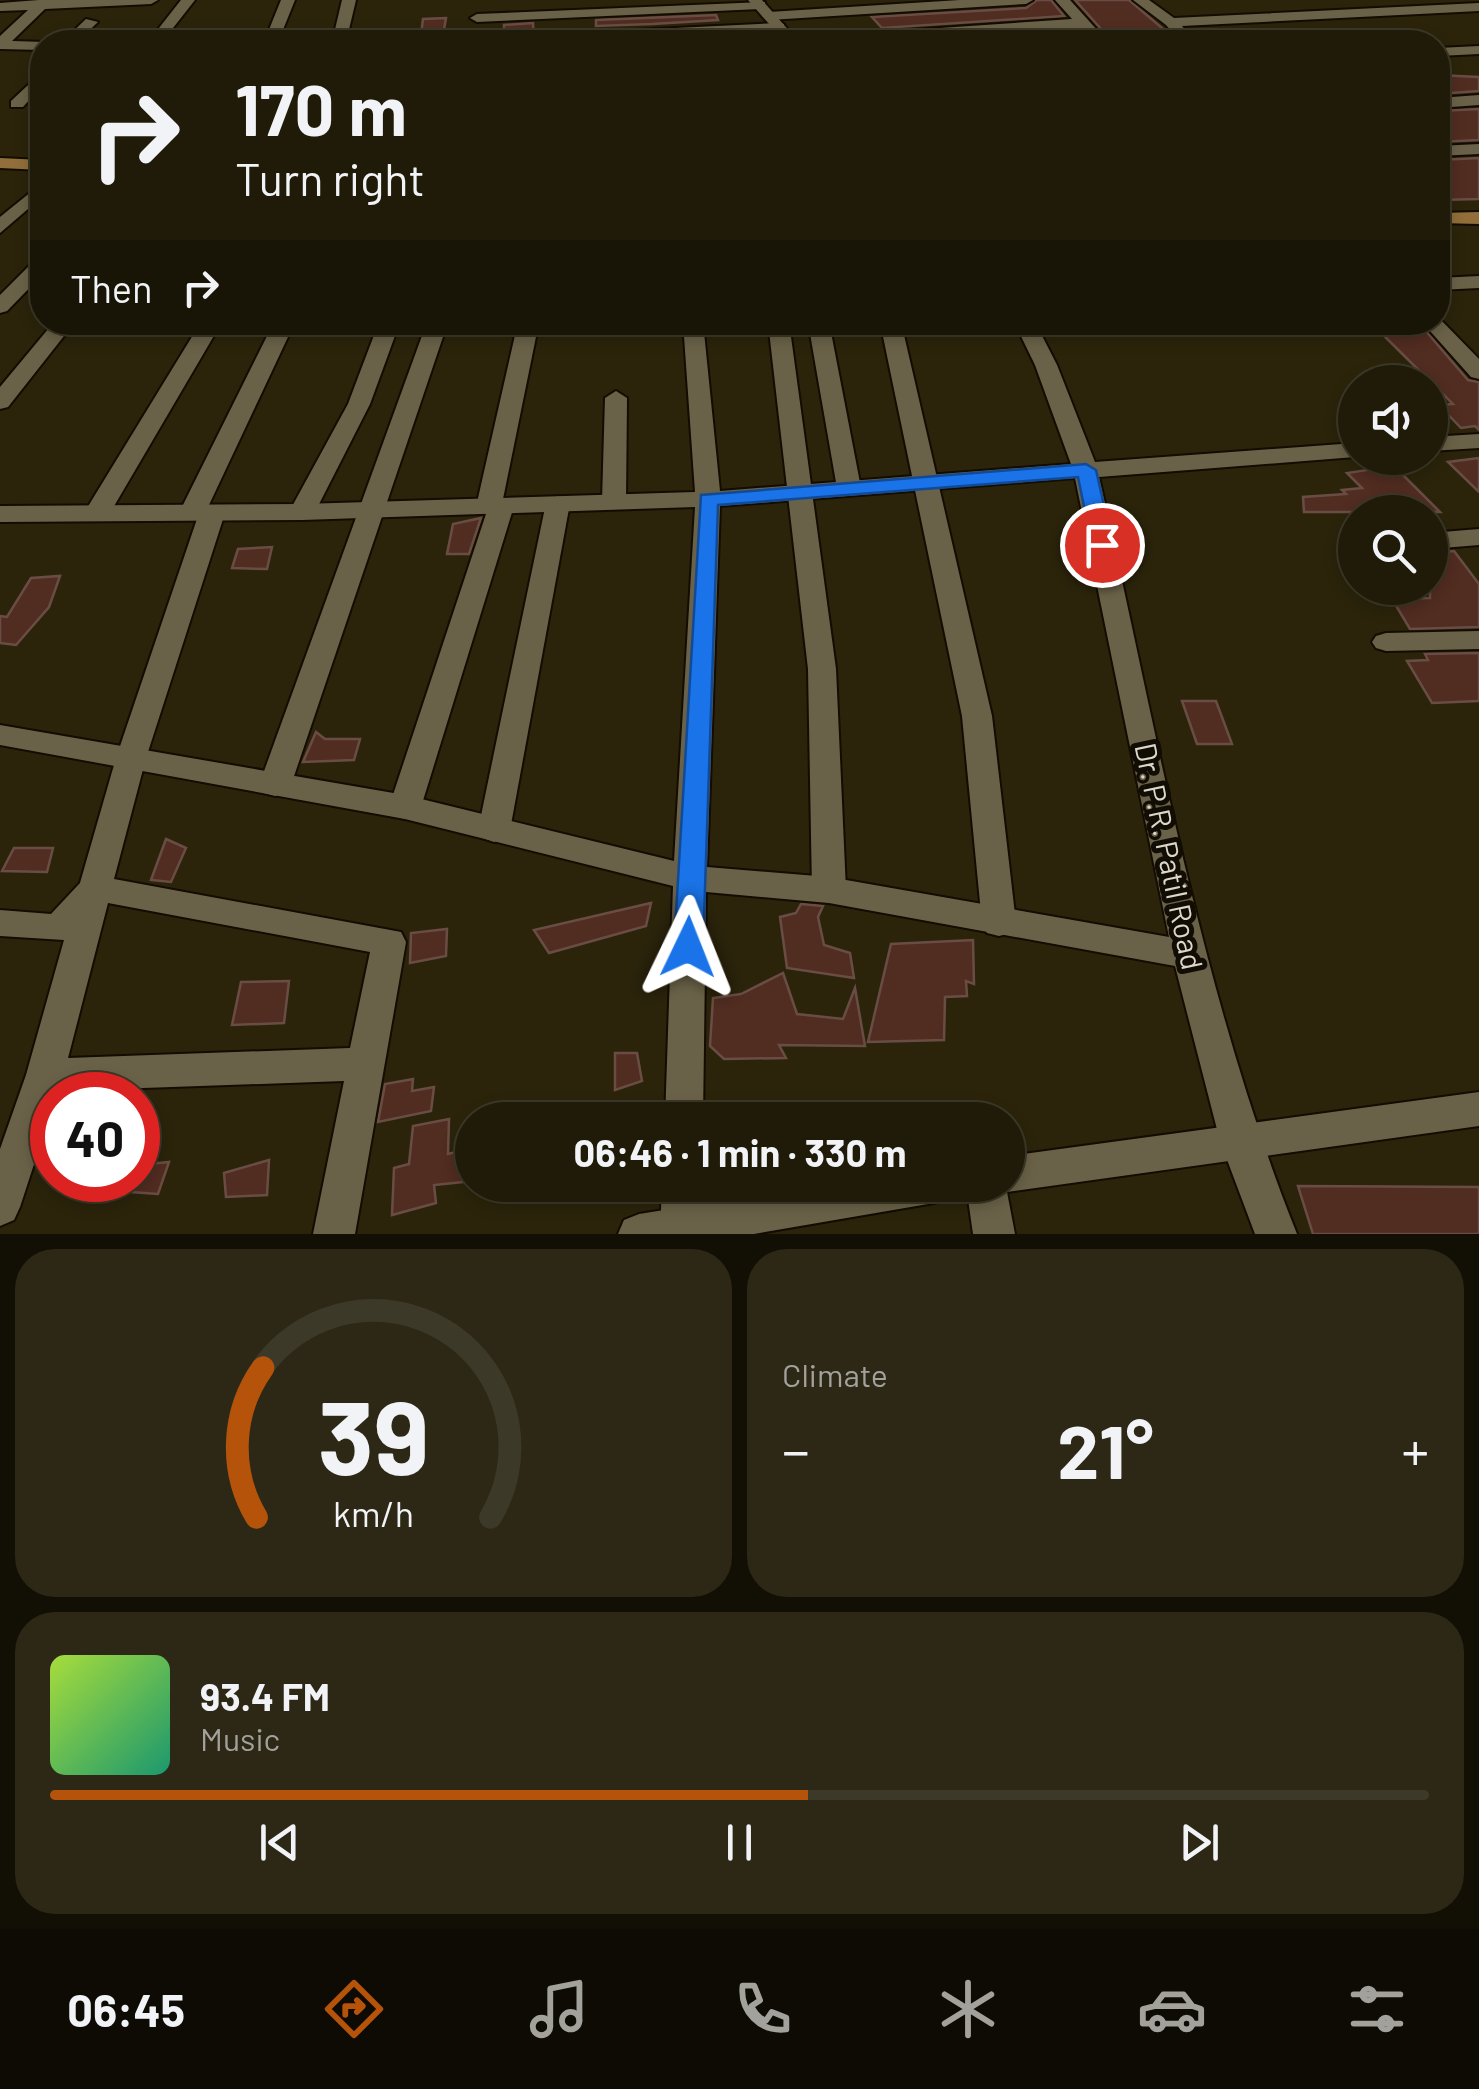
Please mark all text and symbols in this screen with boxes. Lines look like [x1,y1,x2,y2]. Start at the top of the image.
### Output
text: 170 m [235,66,407,150]
icon: right [70,70,200,200]
text: Turn right [235,151,425,205]
icon: right [173,260,228,315]
text: Then [70,265,153,311]
map controls [1338,365,1448,605]
button: sound [1338,365,1448,475]
button: search [1338,495,1448,605]
pin [1060,503,1145,588]
icon: arrive [1075,518,1130,573]
street label: Dr. P.R. Patil Road [1128,739,1212,973]
position arrow [636,895,740,999]
speed limit sign: 40 [30,1072,160,1202]
text: 06:46 · 1 min · 330 m [574,1129,906,1175]
text: Climate [782,1355,888,1393]
text: 39 [318,1371,429,1496]
text: 21° [1057,1404,1154,1494]
text: − [782,1416,810,1482]
text: + [1401,1416,1429,1482]
text: km/h [333,1491,414,1534]
text: 93.4 FM [200,1673,330,1719]
text: Music [200,1719,280,1757]
icon: previous [252,1815,307,1870]
icon: pause [712,1815,767,1870]
icon: next [1172,1815,1227,1870]
icon: directions [319,1974,389,2044]
icon: music [524,1974,594,2044]
icon: phone [728,1974,798,2044]
icon: climate [933,1974,1003,2044]
icon: car [1137,1974,1207,2044]
icon: filters [1342,1974,1412,2044]
text: 06:45 [67,1982,185,2036]

